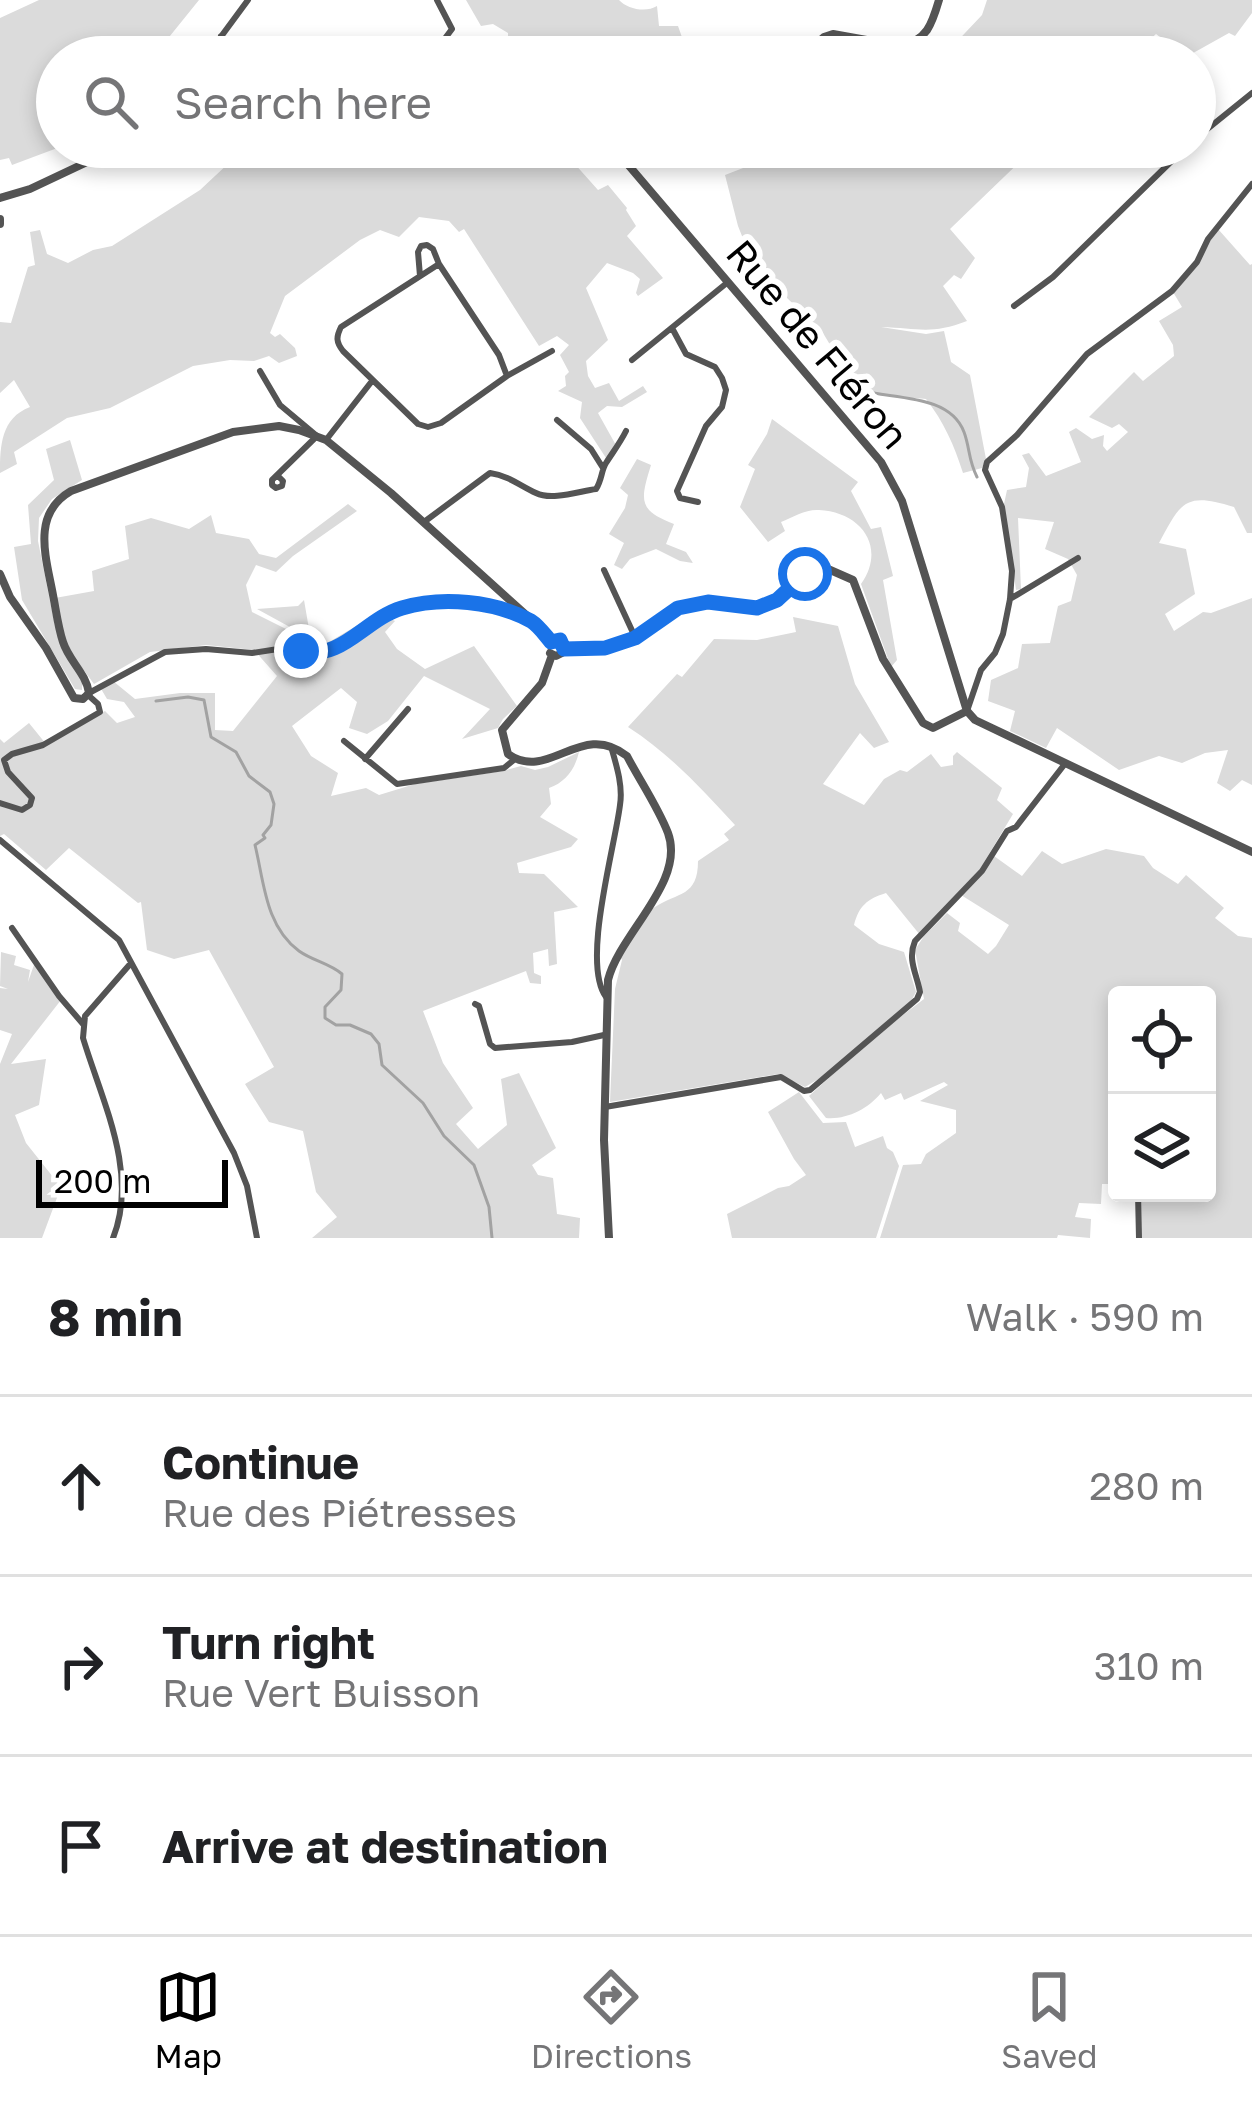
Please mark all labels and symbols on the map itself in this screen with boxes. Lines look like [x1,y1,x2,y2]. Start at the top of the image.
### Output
street label: Rue de Fléron [717,230,919,458]
route start [778,547,832,601]
route end [274,624,328,678]
scale bar [36,1154,228,1207]

